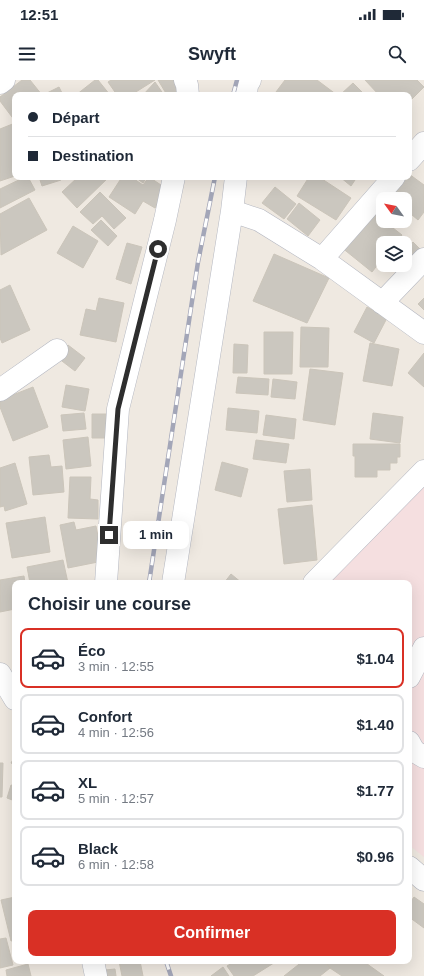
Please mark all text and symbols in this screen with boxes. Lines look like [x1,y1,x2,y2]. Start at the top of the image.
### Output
text: 12:51 [20,6,58,23]
icon: menu [16,43,38,65]
icon: search [386,43,408,65]
text: Swyft [188,44,236,64]
text: Départ [52,109,100,126]
text: Destination [52,147,134,164]
north arrow [376,192,412,228]
map controls [376,192,412,272]
button: layers [376,236,412,272]
route start [149,240,167,258]
callout: 1 min [123,521,189,549]
route end [100,526,118,544]
text: 1 min [139,527,173,542]
text: Choisir une course [28,594,191,614]
icon: car [30,640,66,676]
text: Éco [78,642,106,659]
text: $1.04 [356,650,394,667]
text: 3 min · 12:55 [78,659,154,674]
icon: car [30,706,66,742]
text: Confort [78,708,132,725]
text: $1.40 [356,716,394,733]
text: 4 min · 12:56 [78,725,154,740]
icon: car [30,772,66,808]
text: XL [78,774,97,791]
text: $1.77 [356,782,394,799]
text: 5 min · 12:57 [78,791,154,806]
icon: car [30,838,66,874]
text: Black [78,840,118,857]
text: $0.96 [356,848,394,865]
text: 6 min · 12:58 [78,857,154,872]
button: Confirmer [28,910,396,956]

